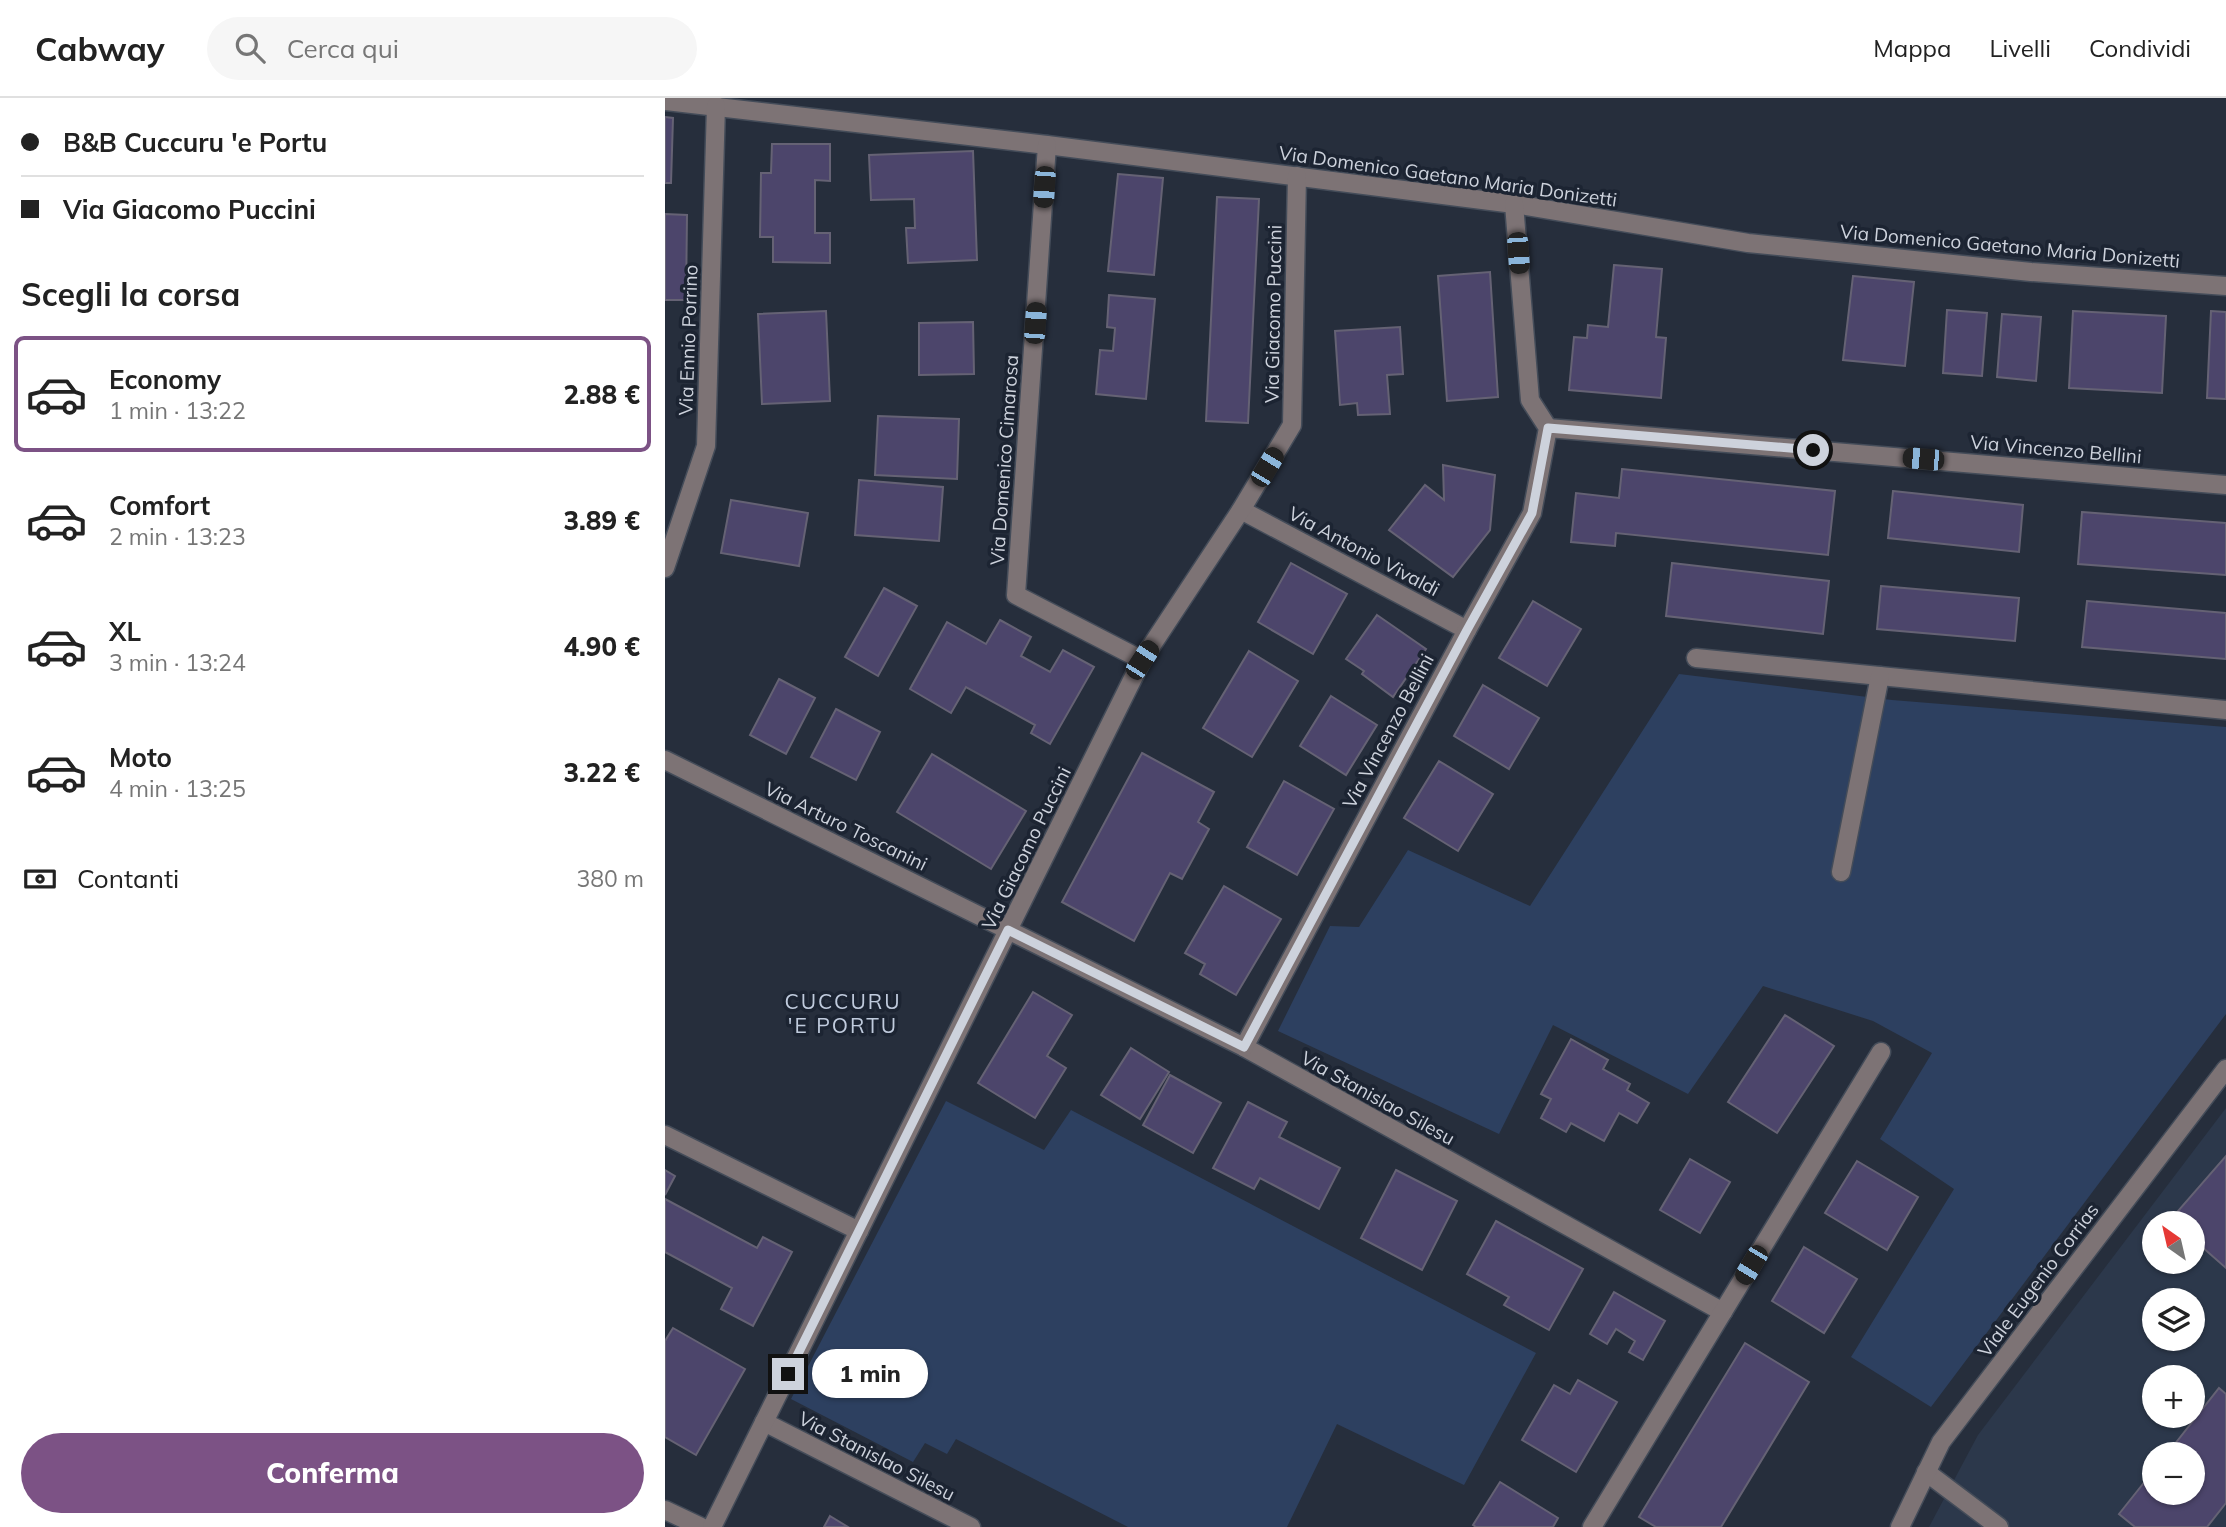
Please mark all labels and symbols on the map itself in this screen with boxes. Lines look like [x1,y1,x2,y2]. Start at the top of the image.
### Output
street label: Via Domenico Gaetano Maria Donizetti [1277,140,1619,212]
car [1033,165,1056,209]
street label: Via Domenico Gaetano Maria Donizetti [1839,219,2181,273]
street label: Via Giacomo Puccini [1259,225,1287,403]
car [1507,231,1530,275]
street label: Via Ennio Porrino [673,264,703,416]
car [1024,301,1047,345]
street label: Via Domenico Cimarosa [985,354,1023,566]
street label: Via Vincenzo Bellini [1969,430,2143,468]
route start [1797,434,1829,466]
car [1248,444,1287,490]
car [1902,447,1945,471]
street label: Via Antonio Vivaldi [1284,501,1444,601]
car [1122,637,1163,683]
street label: Via Vincenzo Bellini [1337,650,1439,812]
street label: Via Giacomo Puccini [976,763,1076,933]
street label: Via Arturo Toscanini [761,776,931,876]
district label: CUCCURU 'E PORTU [784,988,902,1038]
street label: Via Stanislao Silesu [1297,1046,1459,1150]
street label: Viale Eugenio Corrias [1972,1198,2104,1362]
north arrow [2142,1211,2205,1274]
car [1732,1242,1771,1288]
callout: 1 min [813,1350,928,1398]
route end [772,1358,804,1390]
street label: Via Stanislao Silesu [795,1406,959,1506]

